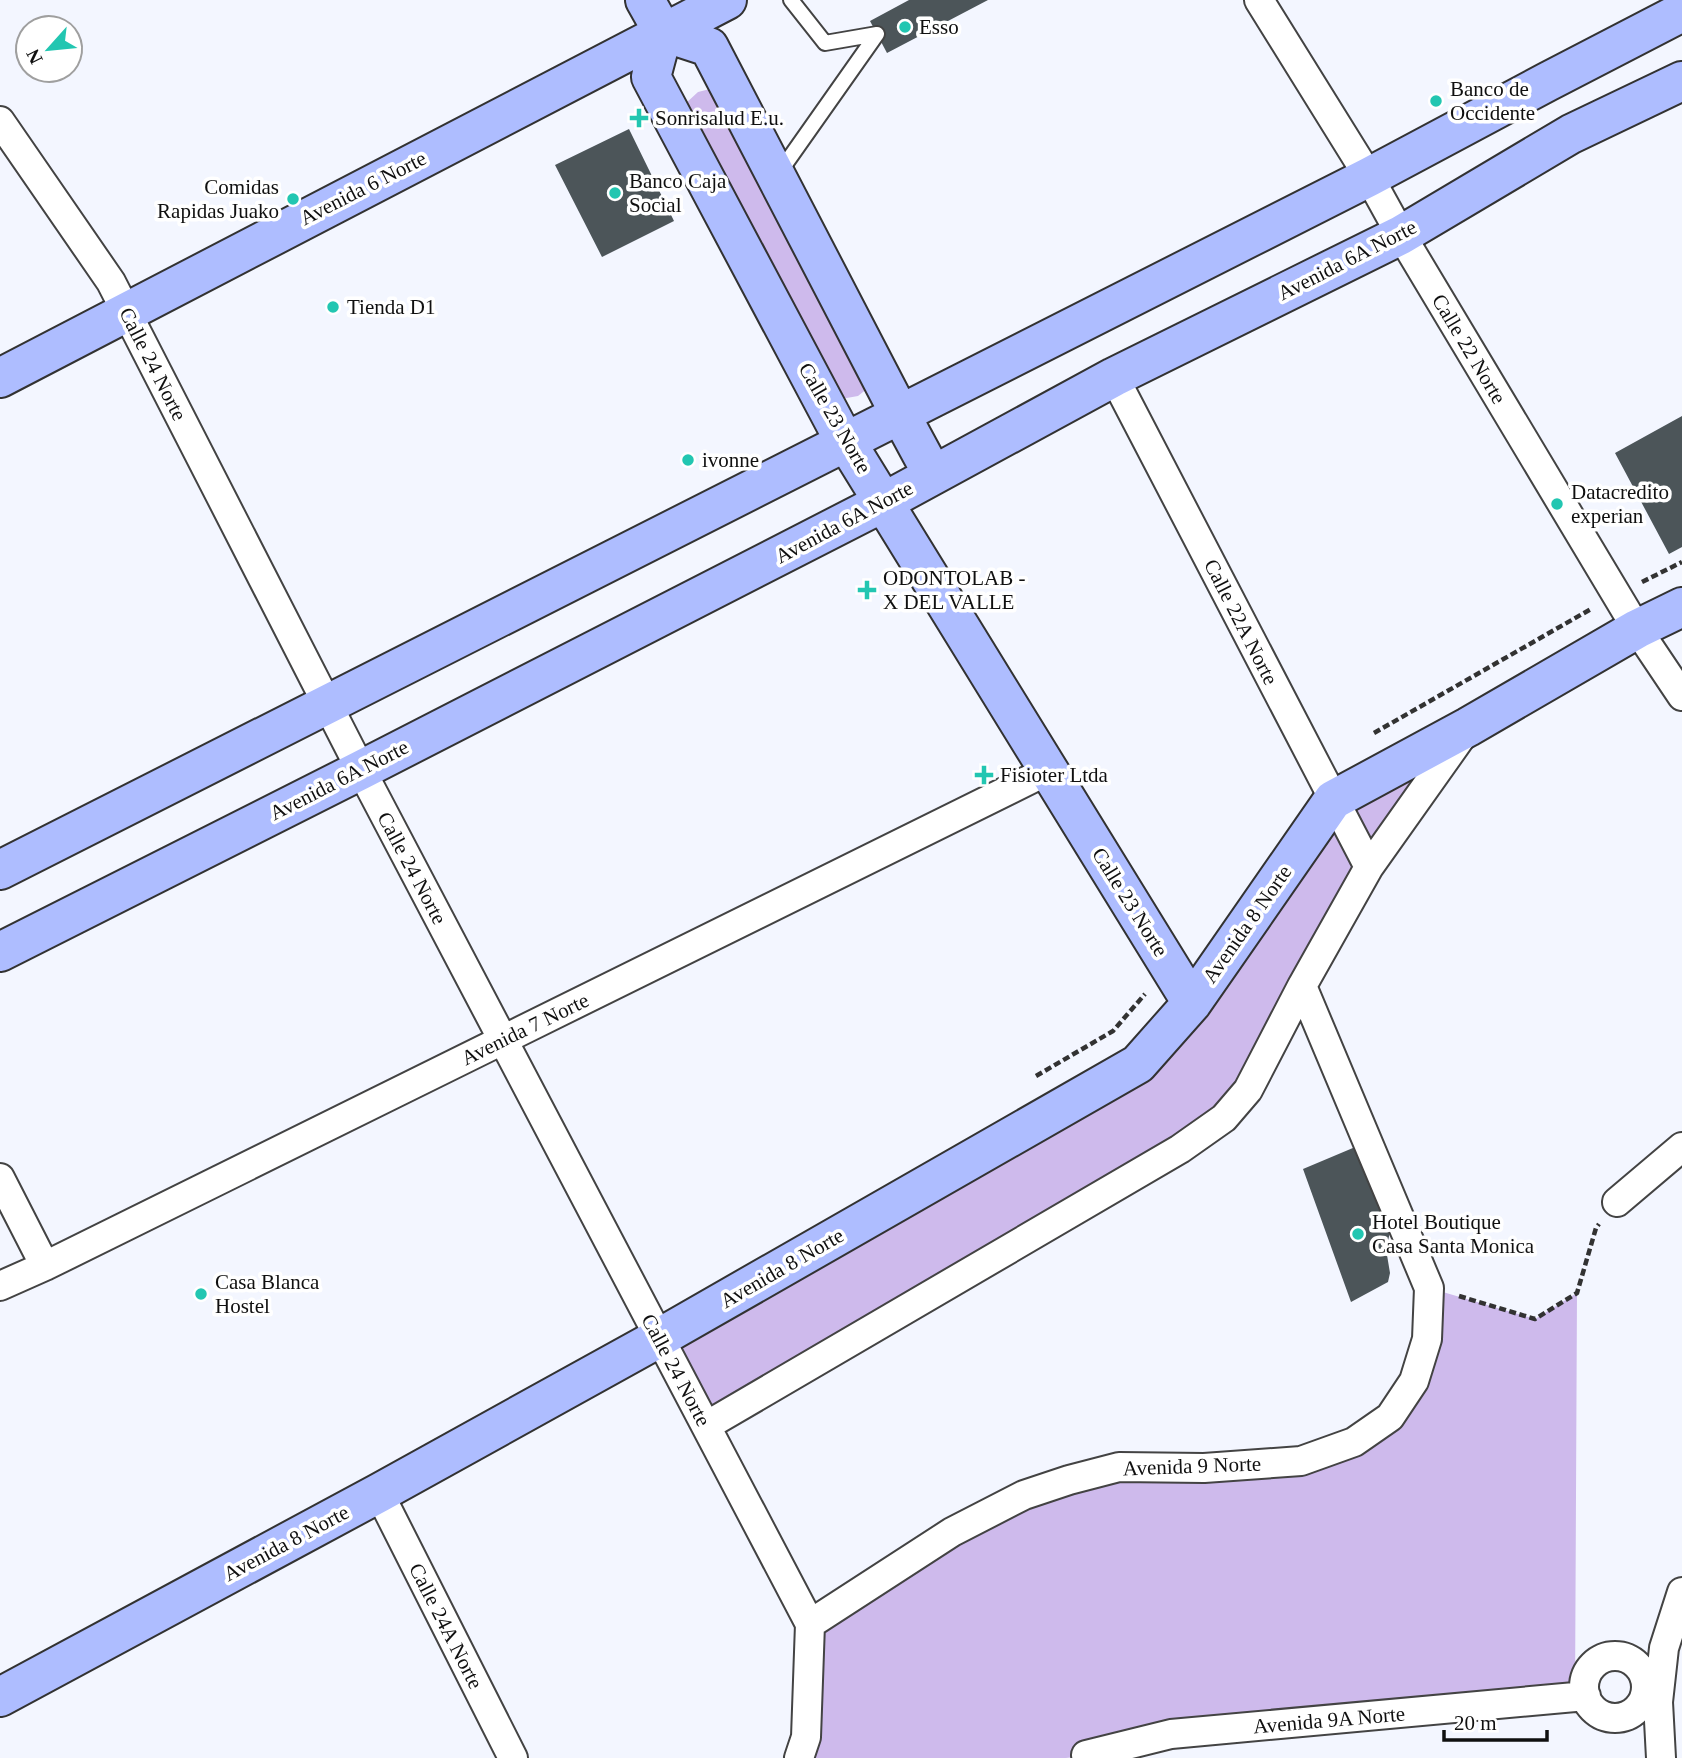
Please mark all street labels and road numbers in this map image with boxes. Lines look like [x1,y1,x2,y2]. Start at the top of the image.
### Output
street label: Avenida 6 Norte [296,146,430,230]
street label: Avenida 6A Norte [1274,215,1420,305]
street label: Calle 22 Norte [1427,290,1511,408]
street label: Calle 24 Norte [114,303,192,425]
street label: Calle 23 Norte [794,358,876,478]
street label: Avenida 6A Norte [771,476,917,568]
street label: Calle 22A Norte [1199,555,1283,689]
street label: Avenida 6A Norte [266,735,412,825]
street label: Calle 24 Norte [372,808,452,928]
street label: Calle 23 Norte [1087,843,1173,961]
street label: Avenida 8 Norte [1197,860,1297,988]
street label: Avenida 7 Norte [458,988,592,1070]
street label: Avenida 8 Norte [716,1223,848,1313]
street label: Calle 24 Norte [636,1310,716,1430]
street label: Avenida 9 Norte [1122,1452,1262,1480]
street label: Avenida 8 Norte [219,1500,353,1586]
street label: Calle 24A Norte [404,1559,488,1693]
street label: Avenida 9A Norte [1252,1701,1406,1739]

